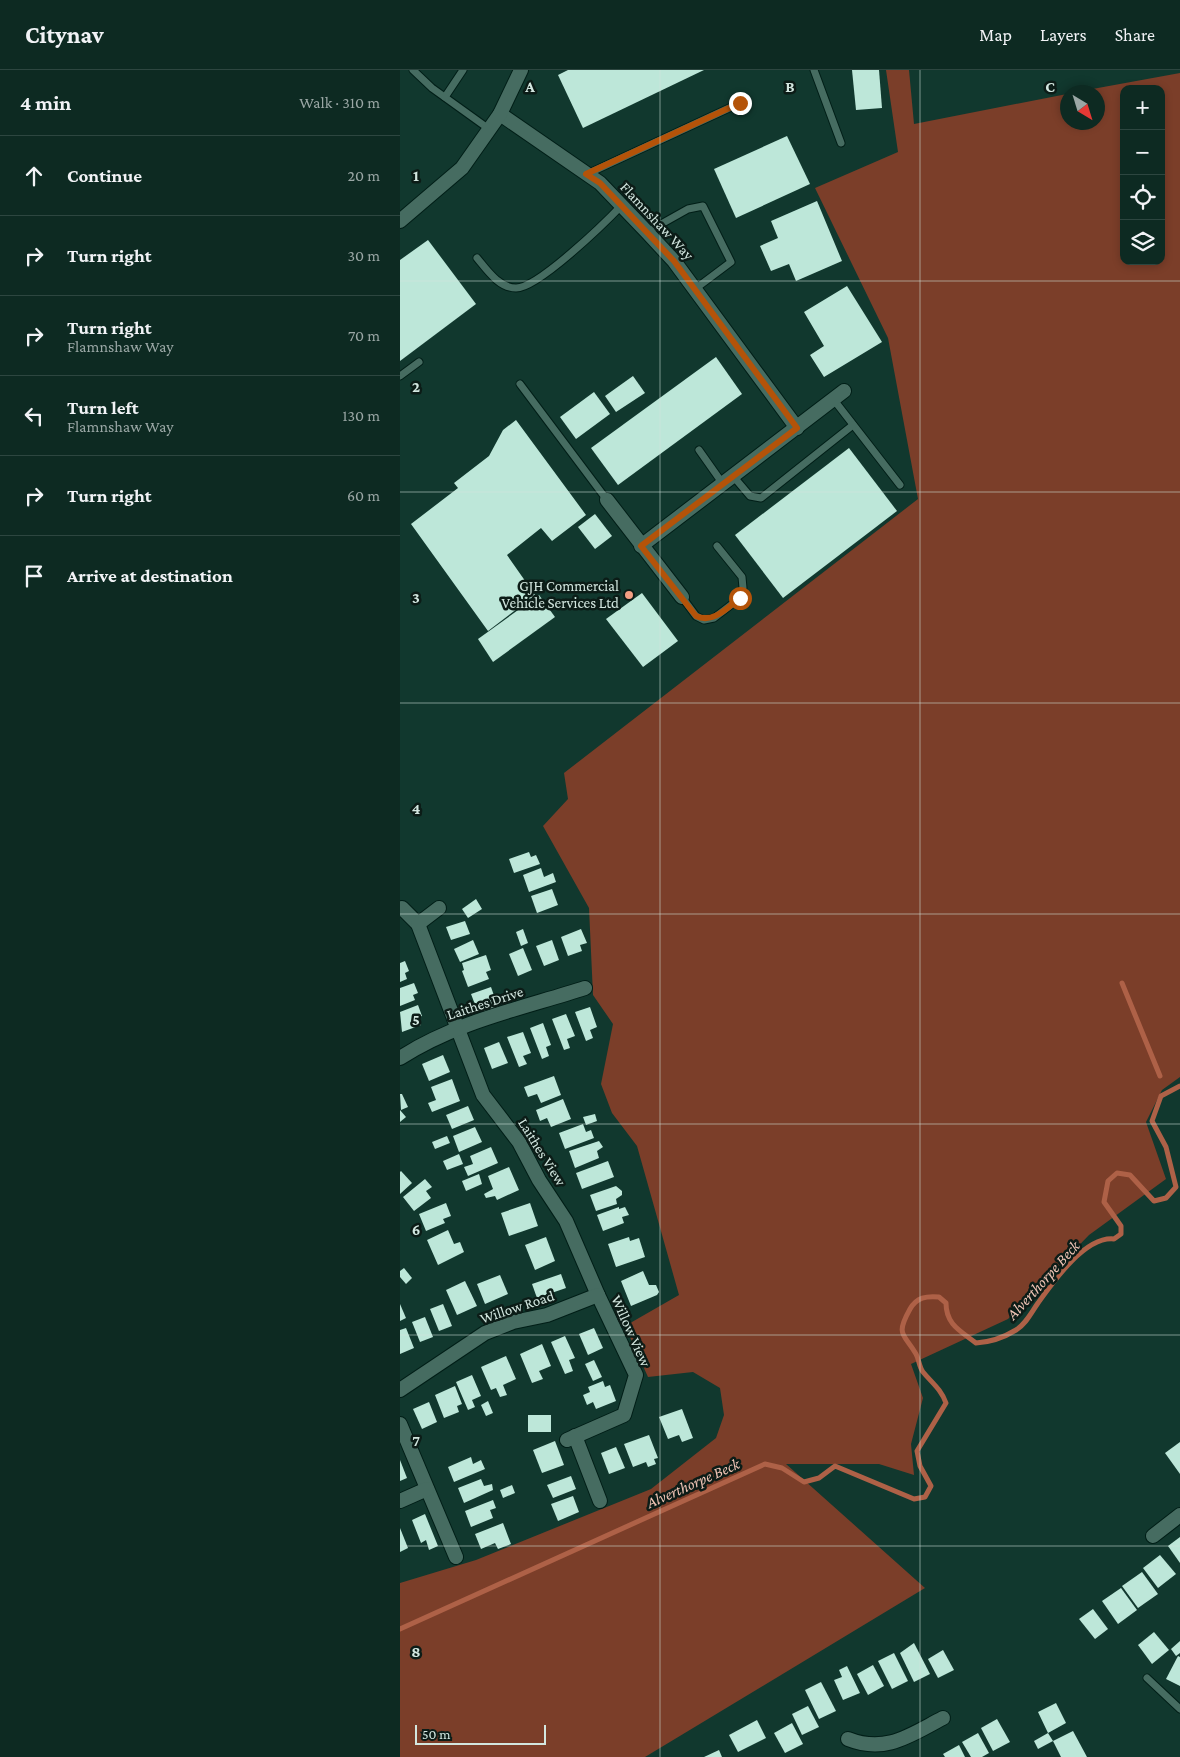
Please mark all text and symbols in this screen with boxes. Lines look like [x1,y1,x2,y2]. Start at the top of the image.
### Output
text: Citynav [25,21,104,48]
text: Map [979,25,1012,45]
text: Layers [1040,25,1087,45]
text: Share [1115,25,1155,45]
text: A [524,78,535,95]
text: B [785,78,795,95]
text: C [1045,78,1055,95]
north arrow [1060,85,1105,130]
map controls [1120,85,1165,265]
button: + [1120,85,1165,130]
text: 4 min [20,91,71,115]
route end [729,92,752,115]
text: Walk · 310 m [299,94,380,111]
button: − [1120,130,1165,175]
icon: ahead [20,162,48,190]
text: Continue [67,165,142,186]
text: 20 m [347,167,380,184]
text: 1 [413,167,419,184]
button: locate [1120,175,1165,220]
street label: Flamnshaw Way [616,179,697,264]
button: layers [1120,220,1165,265]
icon: right [20,242,48,270]
text: Turn right [67,245,152,266]
text: 30 m [348,247,380,264]
text: Turn right [67,317,152,338]
icon: right [20,322,48,350]
text: 70 m [348,327,380,344]
text: Flamnshaw Way [67,338,174,355]
text: 2 [412,378,420,395]
text: Turn left [67,397,139,418]
icon: left [20,402,48,430]
text: 130 m [342,407,380,424]
text: Flamnshaw Way [67,418,174,435]
icon: right [20,482,48,510]
text: Turn right [67,485,152,506]
text: 60 m [347,487,380,504]
icon: arrive [20,562,48,590]
text: Arrive at destination [67,565,233,586]
place label: GJH Commercial Vehicle Services Ltd [502,578,619,611]
route start [729,587,752,610]
text: 3 [412,589,420,606]
marker: GJH Commercial Vehicle Services Ltd [623,589,635,601]
text: 4 [412,800,421,817]
street label: Laithes Drive [445,983,526,1023]
text: 5 [412,1011,420,1028]
street label: Laithes View [515,1115,570,1190]
text: 6 [412,1221,420,1238]
water label: Alverthorpe Beck [1003,1236,1084,1324]
street label: Willow Road [478,1287,556,1327]
street label: Willow View [608,1293,654,1370]
text: 7 [412,1432,420,1449]
water label: Alverthorpe Beck [643,1454,744,1512]
text: 8 [411,1643,421,1660]
scale bar [415,1722,546,1745]
text: 50 m [422,1726,450,1742]

